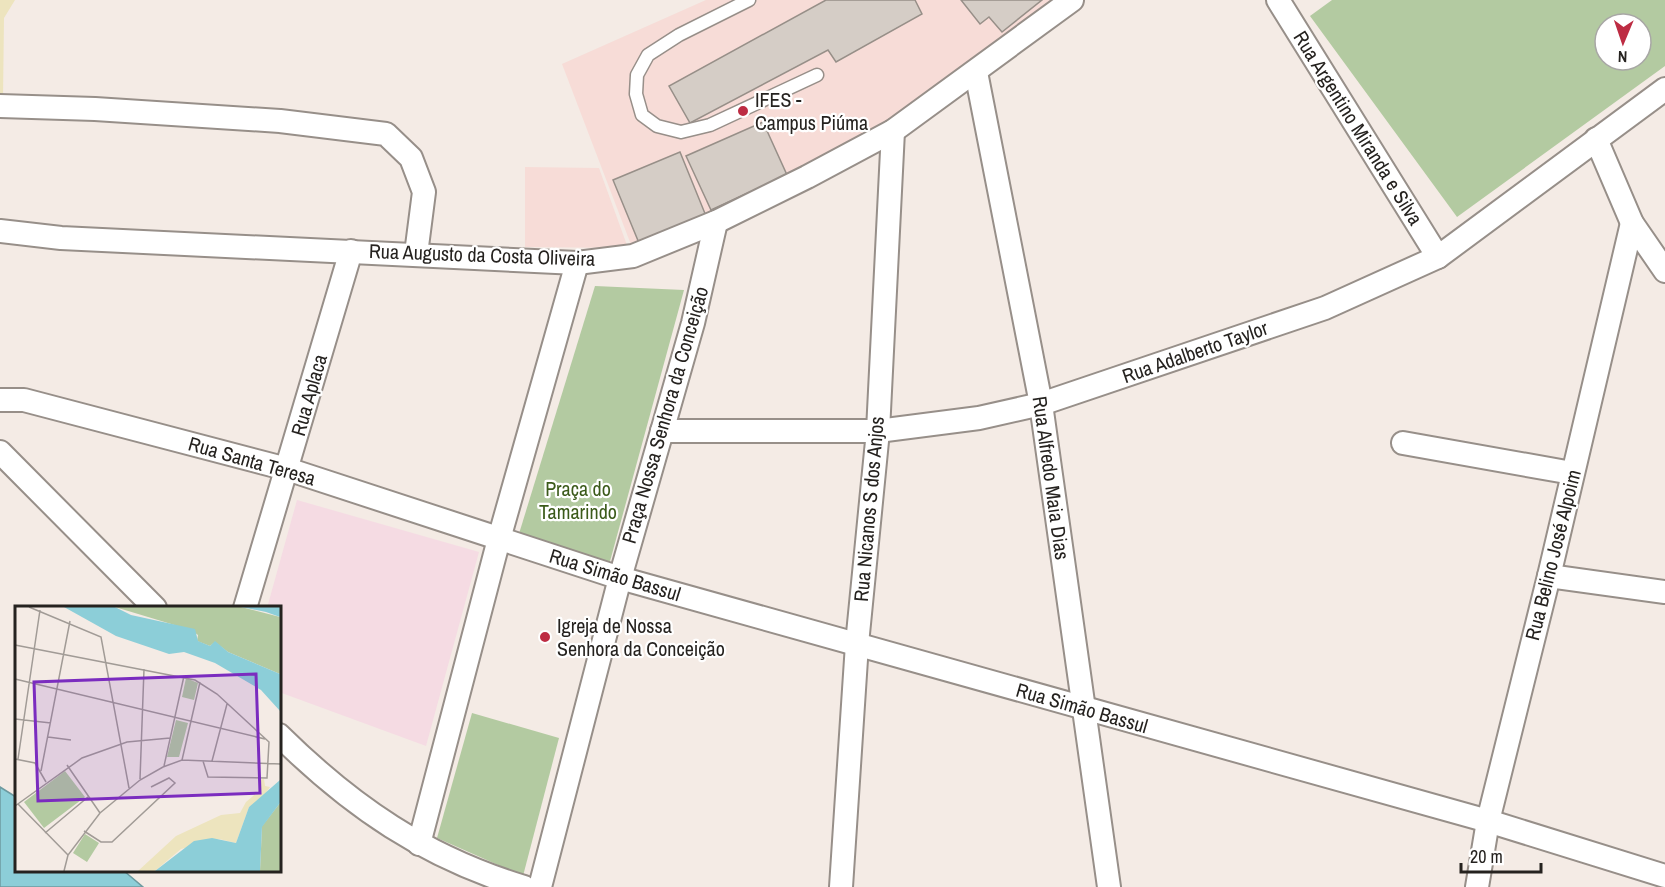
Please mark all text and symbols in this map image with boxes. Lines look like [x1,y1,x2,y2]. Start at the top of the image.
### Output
north arrow [1593,12,1653,72]
street label: Rua Argentino Miranda e Silva [1288,25,1429,230]
text: N [1617,46,1628,68]
place label: IFES - Campus Piúma [755,86,868,136]
marker: IFES - Campus Piúma [736,104,750,118]
street label: Rua Augusto da Costa Oliveira [369,237,595,272]
street label: Praça Nossa Senhora da Conceição [615,283,714,547]
street label: Rua Adalberto Taylor [1118,314,1272,389]
street label: Rua Aplaca [284,351,333,439]
street label: Rua Alfredo Maia Dias [1027,394,1076,562]
street label: Rua Nicanos S dos Anjos [847,415,890,603]
street label: Rua Santa Teresa [185,429,319,492]
street label: Rua Belino José Alpoim [1518,467,1587,643]
park label: Praça do Tamarindo [539,475,617,525]
street label: Rua Simão Bassul [546,542,684,607]
inset map [15,606,280,872]
place label: Igreja de Nossa Senhora da Conceição [557,612,725,662]
marker: Igreja de Nossa Senhora da Conceição [538,630,552,644]
street label: Rua Simão Bassul [1013,676,1151,739]
scale bar [1461,836,1540,874]
text: 20 m [1470,844,1503,869]

